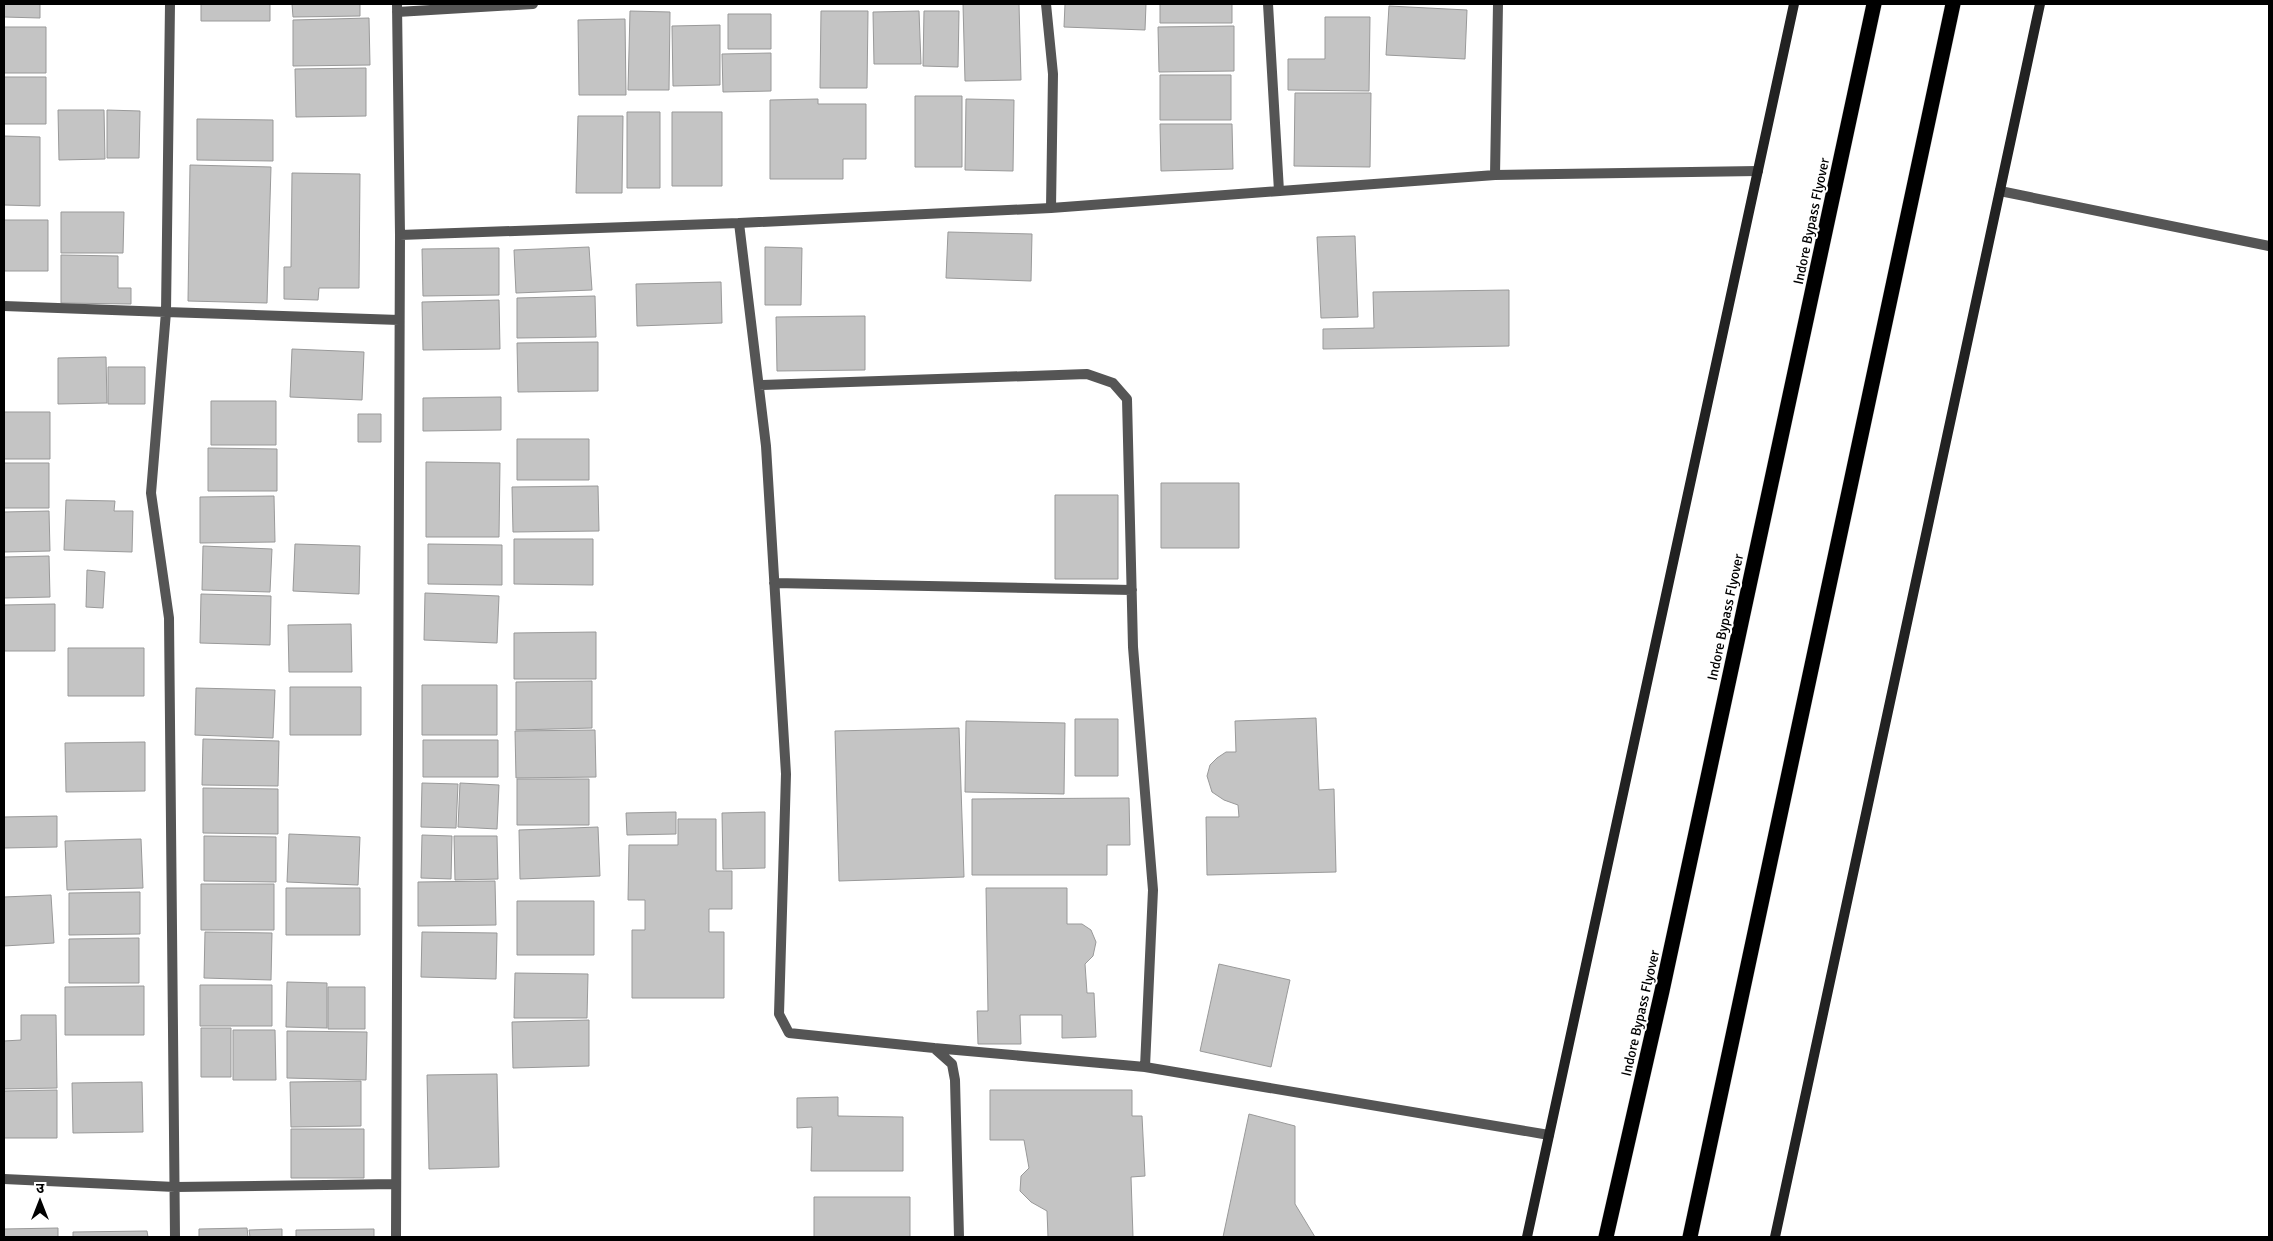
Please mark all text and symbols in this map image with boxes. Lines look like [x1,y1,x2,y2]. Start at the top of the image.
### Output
street label: Indore Bypass Flyover [1790,155,1833,286]
street label: Indore Bypass Flyover [1704,551,1747,682]
street label: Indore Bypass Flyover [1618,947,1663,1078]
north arrow [15,1176,65,1226]
text: उ [36,1180,45,1197]

